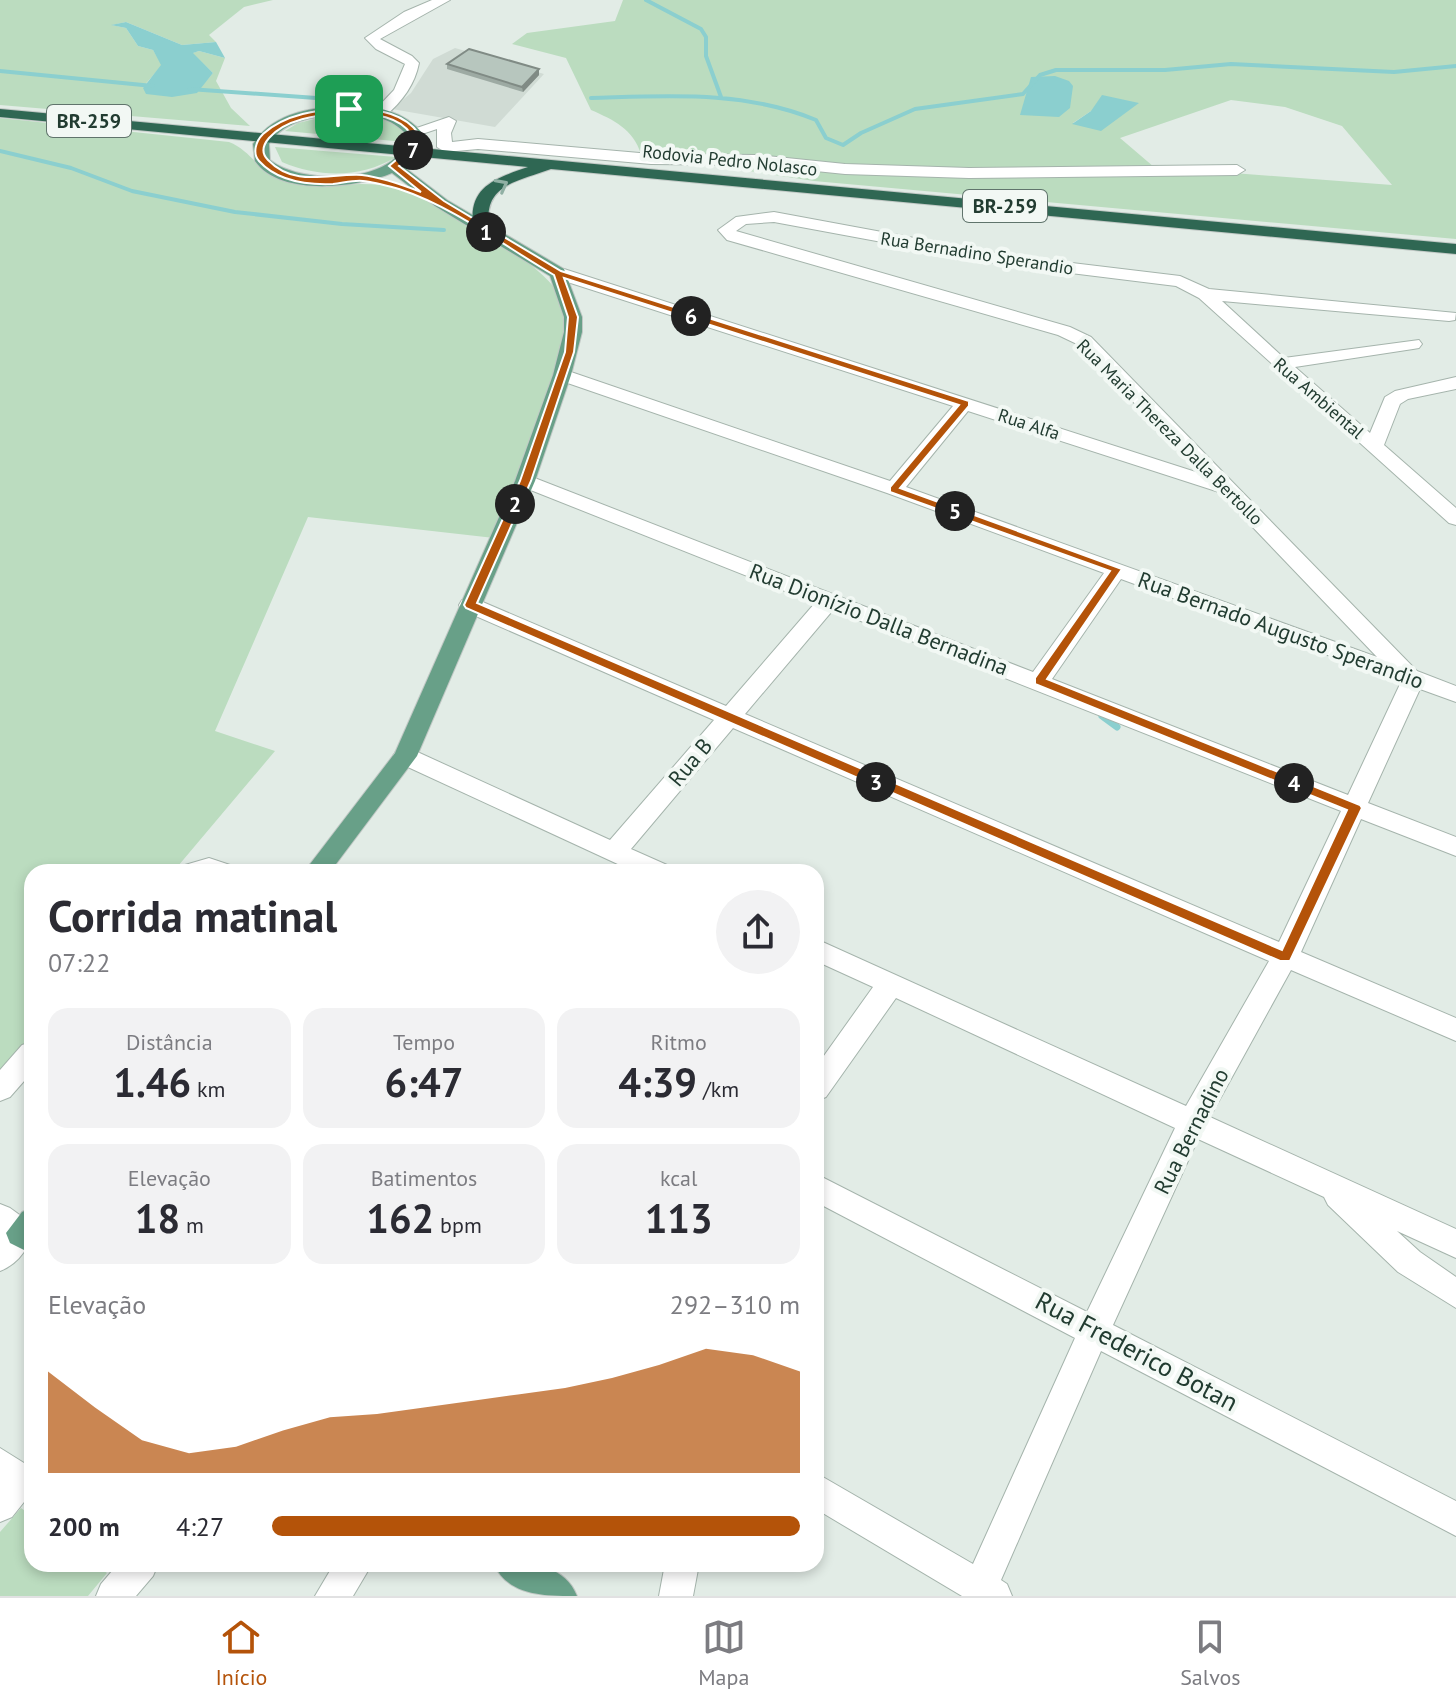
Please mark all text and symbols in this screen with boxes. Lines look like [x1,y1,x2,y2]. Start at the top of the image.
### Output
pin [315,75,383,143]
icon: arrive [327,87,371,131]
road number: BR-259 [47,105,131,137]
pin: 7 [393,130,433,170]
text: 7 [407,136,419,164]
street label: Rodovia Pedro Nolasco [642,139,818,181]
one-way arrow [494,179,509,194]
road number: BR-259 [963,190,1047,222]
pin: 1 [466,212,506,252]
text: 1 [480,218,492,246]
street label: Rua Bernadino Sperandio [879,226,1075,280]
pin: 6 [671,296,711,336]
text: 6 [685,302,697,330]
street label: Rua Maria Thereza Dalla Bertollo [1072,334,1268,530]
street label: Rua Ambiental [1269,352,1370,444]
street label: Rua Alfa [995,403,1063,445]
pin: 2 [495,484,535,524]
text: 2 [509,490,521,518]
pin: 5 [935,491,975,531]
text: 5 [949,497,961,525]
street label: Rua Dionízio Dalla Bernadina [746,557,1012,681]
street label: Rua Bernado Augusto Sperandio [1134,565,1428,695]
street label: Rua B [662,732,718,792]
pin: 3 [856,762,896,802]
pin: 4 [1274,763,1314,803]
text: 3 [870,768,882,796]
text: 4 [1288,769,1300,797]
text: Corrida matinal [48,887,337,944]
button: share [716,890,800,974]
text: 07:22 [48,946,110,979]
text: Distância [126,1028,213,1056]
text: Tempo [393,1028,455,1056]
text: Ritmo [651,1028,707,1056]
text: 1.46 [113,1056,191,1108]
text: 6:47 [385,1056,463,1108]
text: 4:39 [618,1056,697,1108]
street label: Rua Bernadino [1147,1063,1235,1199]
text: km [191,1075,225,1103]
text: /km [697,1075,739,1103]
text: Elevação [128,1164,211,1192]
text: Batimentos [371,1164,477,1192]
text: kcal [660,1164,697,1192]
text: 18 [135,1192,180,1244]
text: 162 [366,1192,434,1244]
text: 113 [645,1192,713,1244]
text: m [180,1211,204,1239]
text: bpm [434,1211,482,1239]
street label: Rua Frederico Botan [1030,1284,1244,1418]
text: Elevação [48,1288,146,1321]
text: 292–310 m [670,1288,800,1321]
text: 200 m [48,1510,120,1543]
text: 4:27 [176,1510,224,1543]
tab: Início [215,1615,267,1691]
tab: Mapa [698,1615,749,1691]
tab: Salvos [1180,1615,1241,1691]

